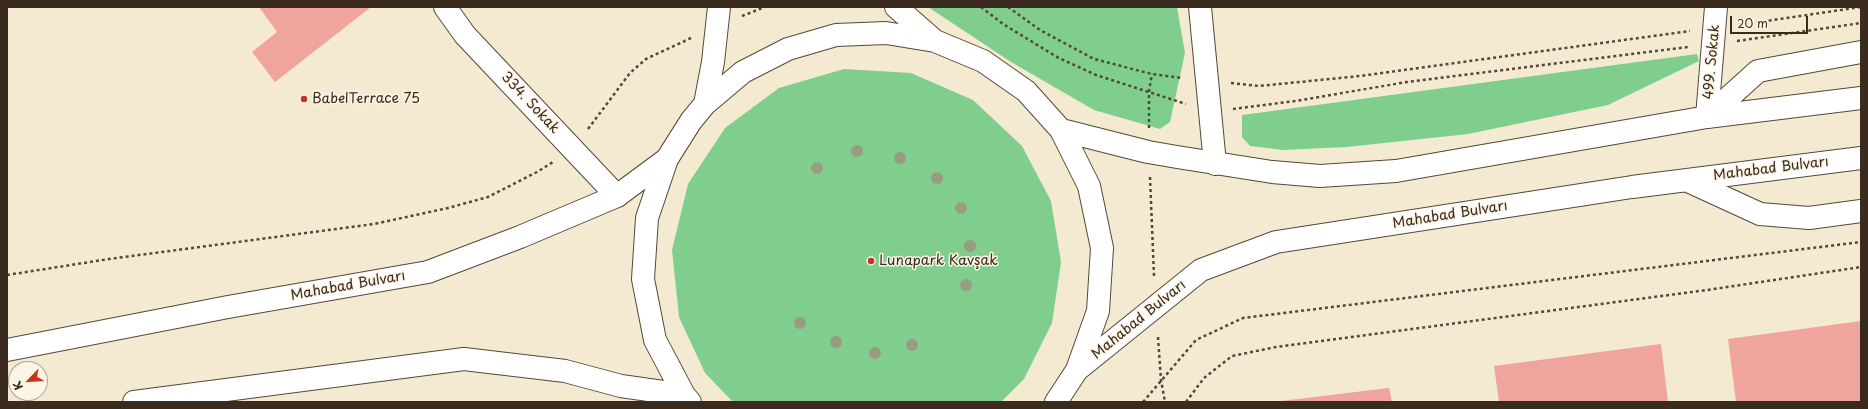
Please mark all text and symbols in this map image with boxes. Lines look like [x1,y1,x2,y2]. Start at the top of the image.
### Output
scale bar [1732,8,1810,34]
text: 20 m [1737,14,1768,32]
street label: 499. Sokak [1700,24,1724,100]
street label: 334. Sokak [497,69,563,137]
place label: BabelTerrace 75 [312,91,420,107]
marker: BabelTerrace 75 [299,94,309,104]
street label: Mahabad Bulvarı [1712,154,1830,184]
street label: Mahabad Bulvarı [1391,198,1509,232]
place label: Lunapark Kavşak [879,253,998,269]
marker: Lunapark Kavşak [866,256,876,266]
street label: Mahabad Bulvarı [289,268,407,304]
street label: Mahabad Bulvarı [1089,277,1189,363]
north arrow [8,361,48,401]
text: K [8,379,27,393]

